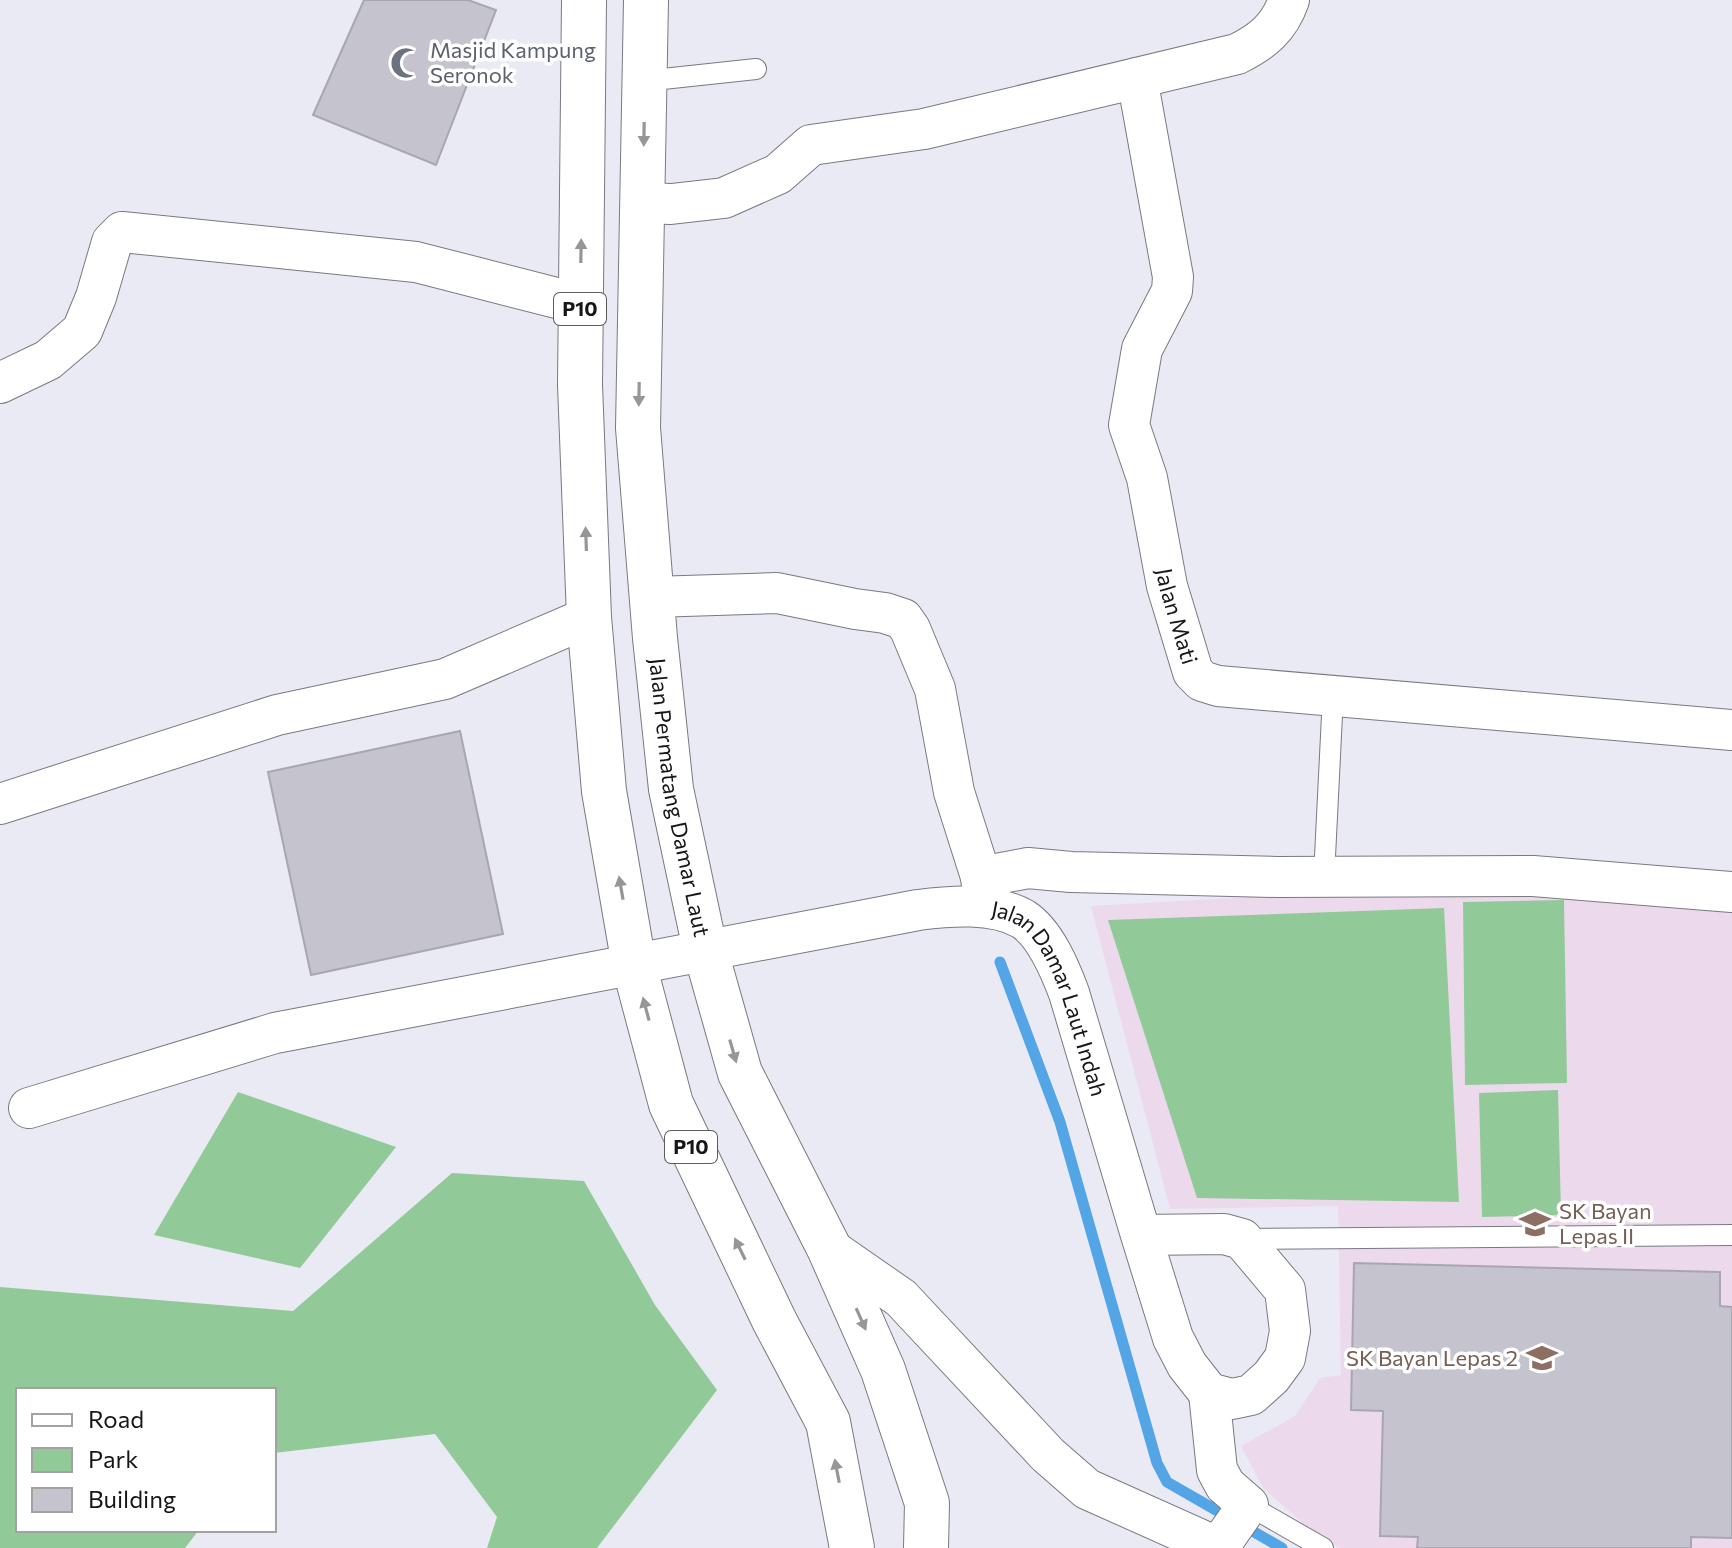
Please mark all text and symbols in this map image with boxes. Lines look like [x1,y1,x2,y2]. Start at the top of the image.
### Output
place label: Masjid Kampung Seronok [430,36,596,88]
mosque icon: Masjid Kampung Seronok [389,46,423,80]
one-way arrow [637,122,650,147]
one-way arrow [575,238,587,263]
road number: P10 [554,293,606,325]
one-way arrow [632,382,645,407]
one-way arrow [580,526,593,551]
street label: Jalan Mati [1151,566,1204,667]
street label: Jalan Permatang Damar Laut [644,656,716,939]
one-way arrow [614,875,626,900]
street label: Jalan Damar Laut Indah [989,895,1113,1099]
one-way arrow [639,996,651,1021]
one-way arrow [728,1039,740,1064]
road number: P10 [665,1131,717,1163]
place label: SK Bayan Lepas II [1559,1197,1652,1249]
school or university icon: SK Bayan Lepas II [1518,1207,1552,1241]
one-way arrow [733,1238,747,1261]
one-way arrow [854,1308,867,1331]
school or university icon: SK Bayan Lepas 2 [1525,1341,1559,1375]
place label: SK Bayan Lepas 2 [1346,1344,1518,1371]
legend [16,1388,276,1532]
text: Road [88,1404,144,1433]
text: Park [88,1444,138,1473]
one-way arrow [830,1459,843,1484]
text: Building [88,1484,176,1513]

